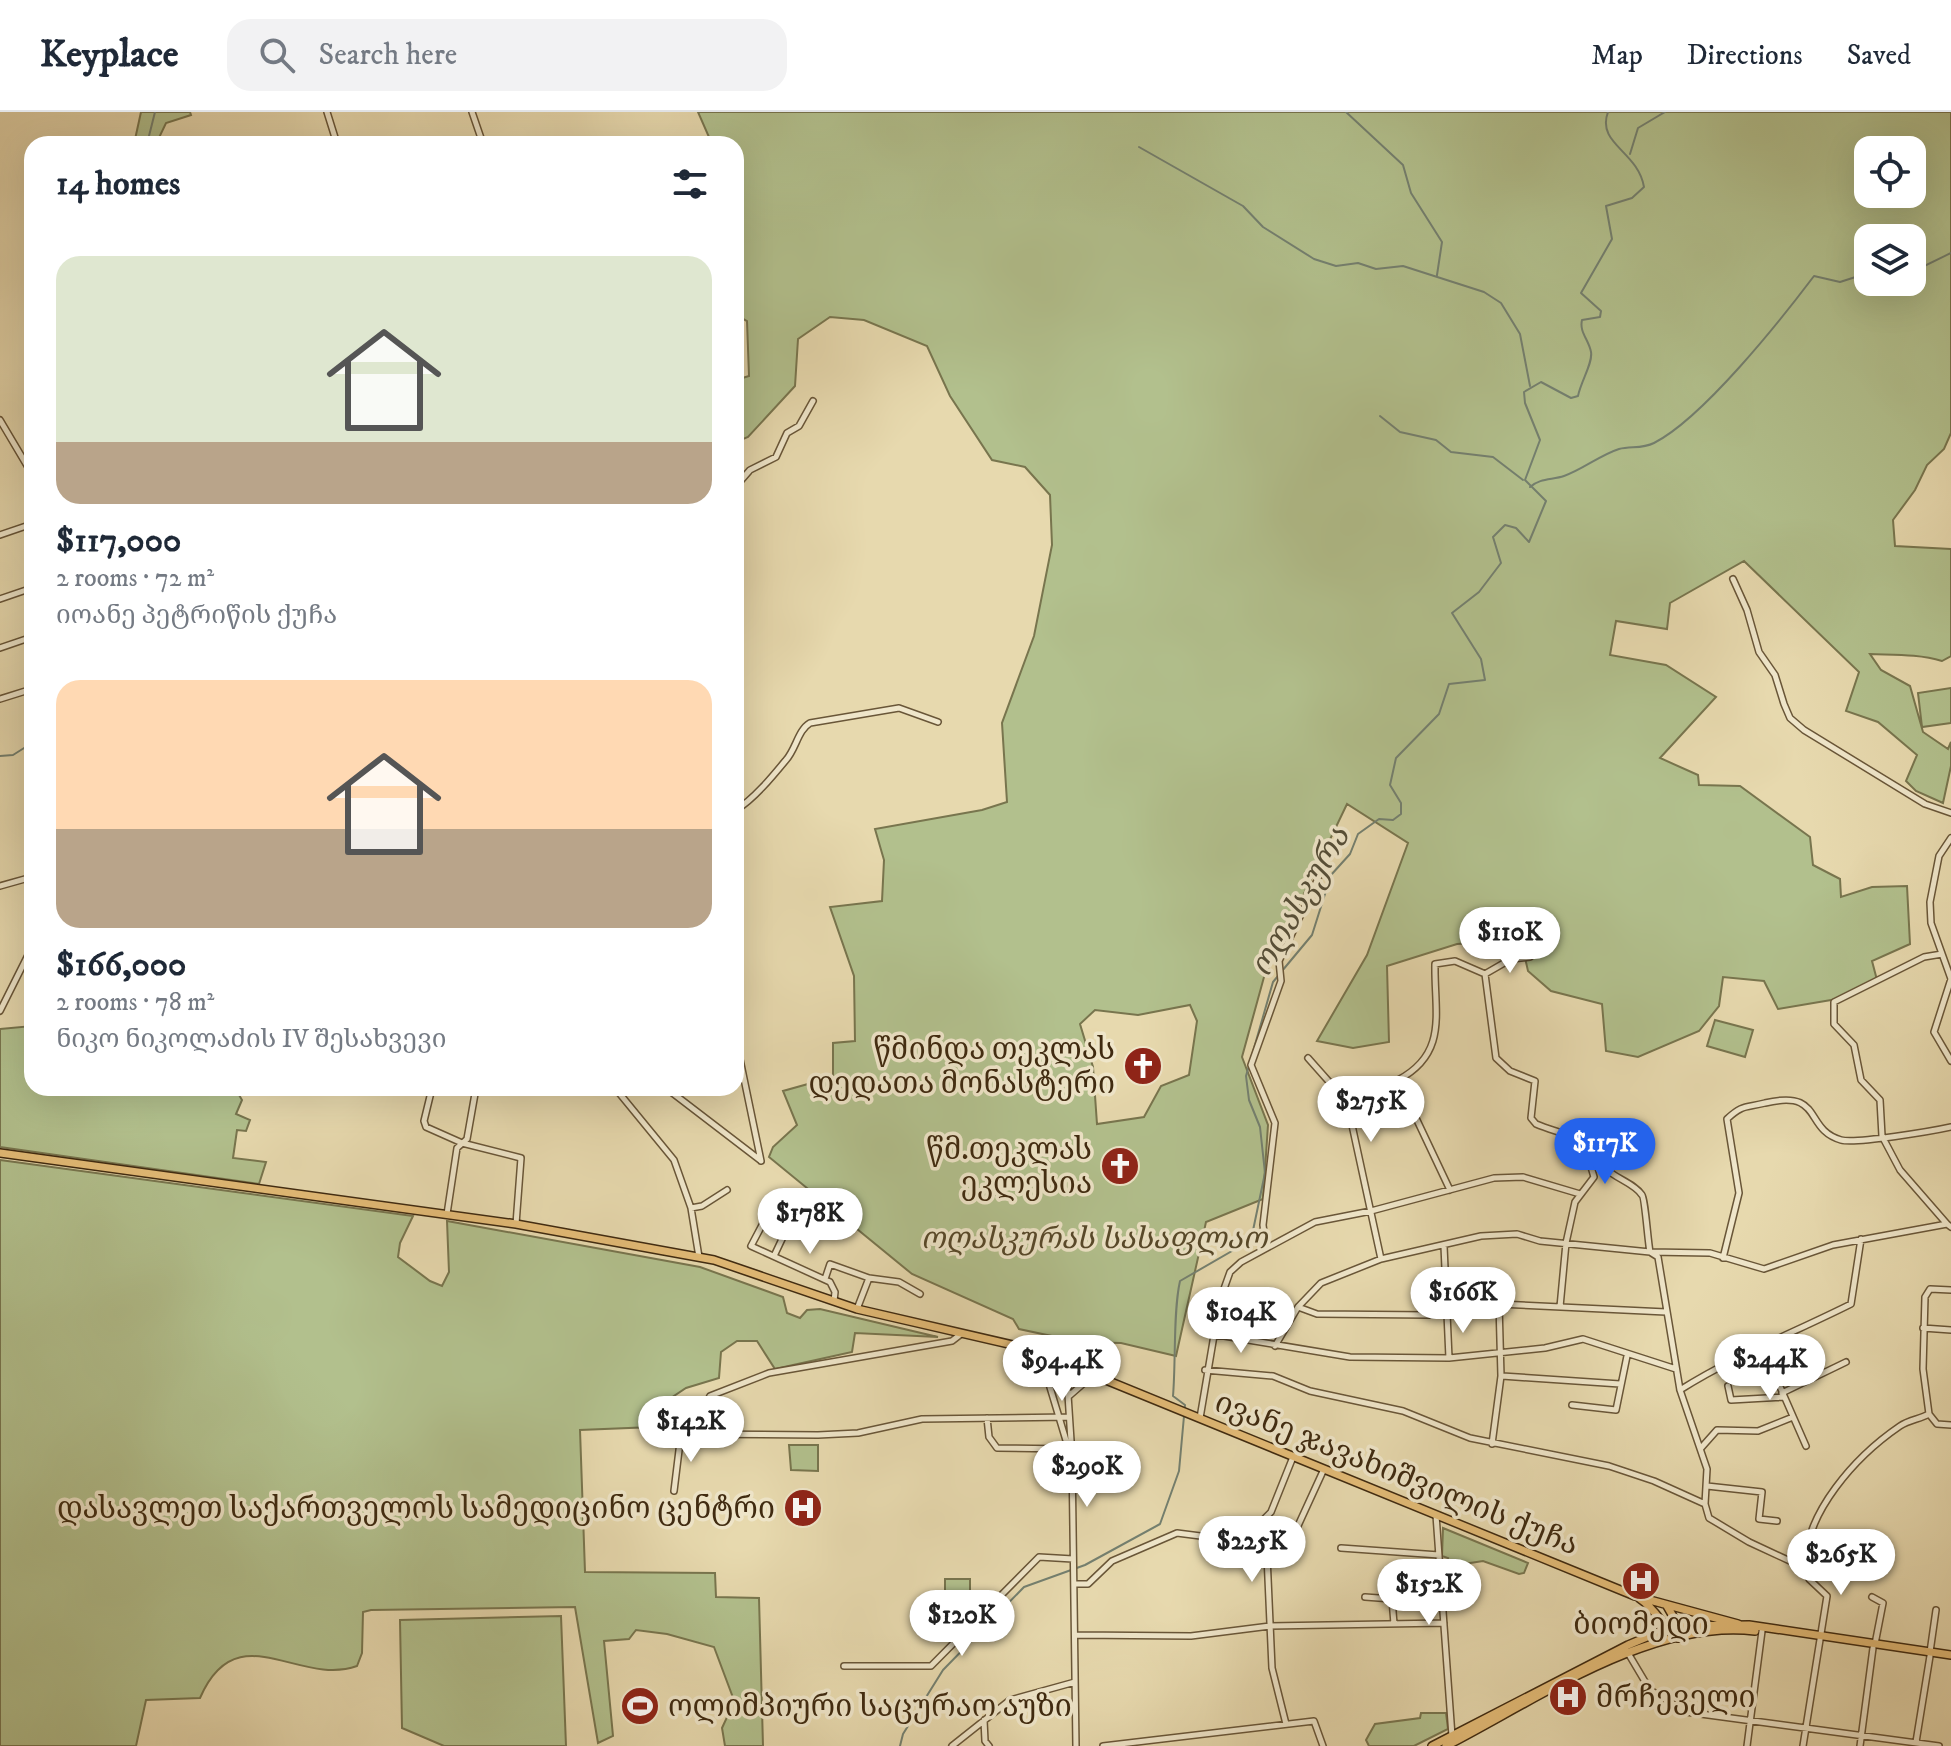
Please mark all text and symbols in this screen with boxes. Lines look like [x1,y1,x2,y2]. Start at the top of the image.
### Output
search box [227,19,787,91]
text: Keyplace [40,31,179,79]
icon: search [255,33,299,77]
text: Search here [319,37,457,74]
text: Map [1591,38,1643,73]
text: Directions [1687,38,1803,73]
text: Saved [1847,38,1911,73]
map controls [1854,136,1926,296]
button: locate [1854,136,1926,208]
icon: filters [668,162,712,206]
text: 14 homes [56,163,180,205]
button: layers [1854,224,1926,296]
icon: home [312,308,456,452]
text: $117,000 [56,520,181,562]
text: 2 rooms · 72 m² [56,562,214,595]
text: იოანე პეტრიწის ქუჩა [56,599,337,632]
icon: home [312,732,456,876]
water label: ოღასკურა [1242,819,1360,984]
pin: $110K [1454,907,1566,975]
text: $110K [1477,916,1543,949]
text: $166,000 [56,944,186,986]
text: 2 rooms · 78 m² [56,986,214,1019]
text: ნიკო ნიკოლაძის IV შესახვევი [56,1023,446,1056]
place label: წმინდა თეკლას დედათა მონასტერი [808,1032,1115,1103]
church icon: წმინდა თეკლას დედათა მონასტერი [1122,1045,1164,1087]
pin: $275K [1315,1076,1427,1144]
text: $275K [1335,1085,1407,1118]
pin: $117K [1549,1118,1661,1186]
text: $117K [1572,1127,1638,1160]
place label: წმ.თეკლას ეკლესია [926,1132,1092,1203]
church icon: წმ.თეკლას ეკლესია [1099,1145,1141,1187]
pin: $178K [754,1188,866,1256]
text: $178K [776,1197,844,1230]
park label: ოღასკურას სასაფლაო [921,1221,1269,1258]
pin: $166K [1407,1267,1519,1335]
text: $166K [1429,1276,1497,1309]
pin: $104K [1185,1287,1297,1355]
text: $104K [1206,1296,1276,1329]
pin: $244K [1714,1334,1826,1402]
pin: $94.4K [997,1335,1127,1403]
text: $244K [1732,1343,1808,1376]
text: $94.4K [1021,1344,1103,1377]
street label: ივანე ჯავახიშვილის ქუჩა [1209,1384,1584,1564]
pin: $142K [635,1396,747,1464]
text: $142K [656,1405,726,1438]
pin: $290K [1031,1441,1143,1509]
text: $290K [1051,1450,1123,1483]
hospital icon: დასავლეთ საქართველოს სამედიცინო ცენტრი [782,1487,824,1529]
place label: დასავლეთ საქართველოს სამედიცინო ცენტრი [57,1491,775,1528]
pin: $225K [1196,1516,1308,1584]
text: $225K [1217,1525,1287,1558]
pin: $265K [1785,1529,1897,1597]
text: $265K [1805,1538,1877,1571]
pin: $152K [1373,1559,1485,1627]
hospital icon: ბიომედი [1620,1560,1662,1602]
text: $152K [1395,1568,1463,1601]
pin: $120K [906,1590,1018,1658]
text: $120K [928,1599,996,1632]
place label: ბიომედი [1573,1607,1709,1644]
hospital icon: მრჩეველი [1547,1676,1589,1718]
place label: მრჩეველი [1596,1680,1756,1717]
sports icon: ოლიმპიური საცურაო აუზი [619,1685,661,1727]
place label: ოლიმპიური საცურაო აუზი [668,1689,1072,1726]

